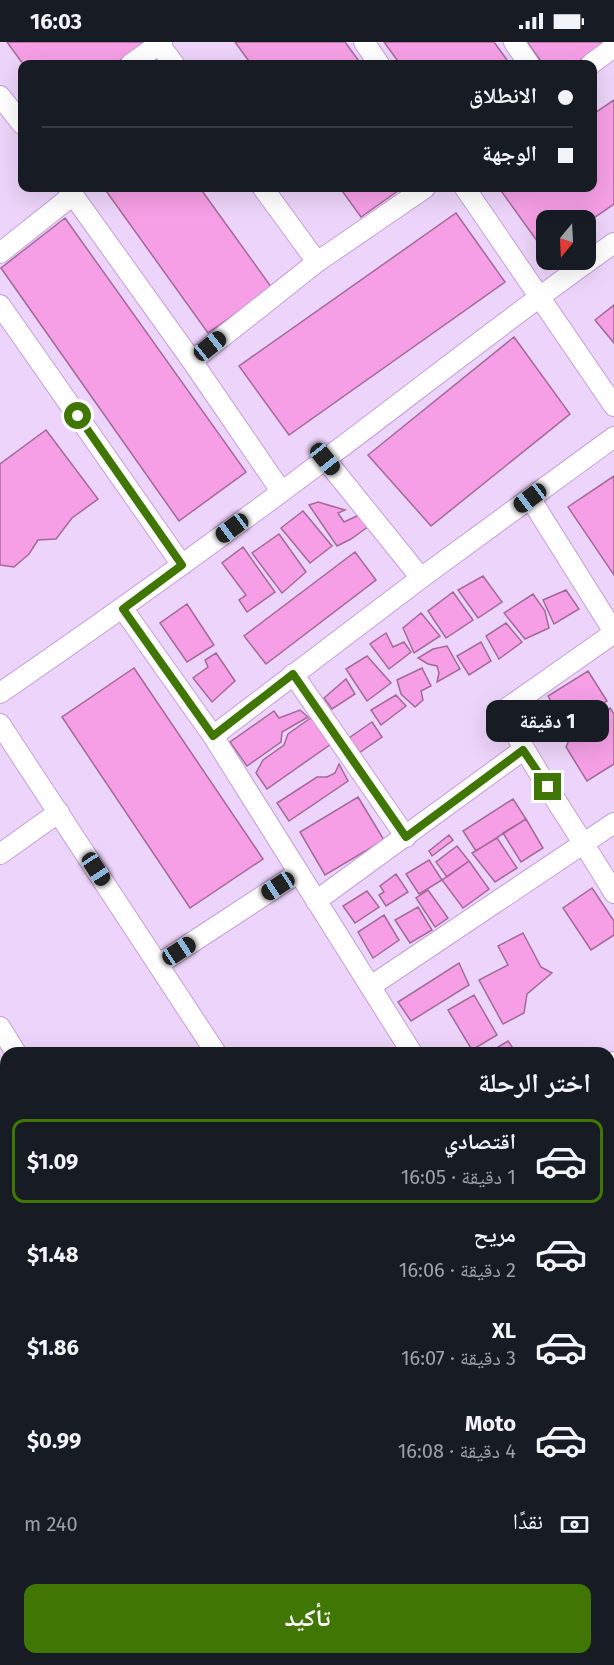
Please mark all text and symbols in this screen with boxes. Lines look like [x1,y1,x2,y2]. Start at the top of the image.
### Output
text: 16:03 [30,8,82,35]
text: الانطلاق [469,82,537,109]
text: الوجهة [482,140,537,167]
north arrow [536,210,596,270]
map controls [536,210,596,270]
car [190,328,230,364]
route start [64,402,91,429]
car [307,439,343,479]
car [510,480,550,516]
car [212,510,252,546]
callout: 1 دقيقة [486,700,610,742]
text: 1 دقيقة [519,709,576,733]
route end [534,773,561,800]
car [79,849,113,889]
car [258,869,298,903]
car [159,934,199,968]
text: اختر الرحلة [478,1067,591,1099]
text: اقتصادي [444,1128,516,1155]
icon: car [534,1134,588,1188]
text: $1.09 [27,1148,78,1175]
text: 1 دقيقة · 16:05 [401,1165,516,1189]
text: مريح [473,1221,516,1248]
icon: car [534,1227,588,1281]
text: $1.48 [27,1241,79,1268]
text: 2 دقيقة · 16:06 [399,1258,516,1282]
text: XL [492,1317,516,1344]
icon: car [534,1320,588,1374]
text: $1.86 [27,1334,79,1361]
text: 3 دقيقة · 16:07 [401,1346,516,1370]
text: Moto [465,1410,516,1437]
icon: car [534,1413,588,1467]
text: $0.99 [27,1427,81,1454]
text: 4 دقيقة · 16:08 [398,1439,516,1463]
text: نقدًا [513,1508,543,1535]
icon: cash [558,1508,591,1541]
text: 240 m [24,1512,78,1536]
button: تأكيد [24,1584,591,1653]

